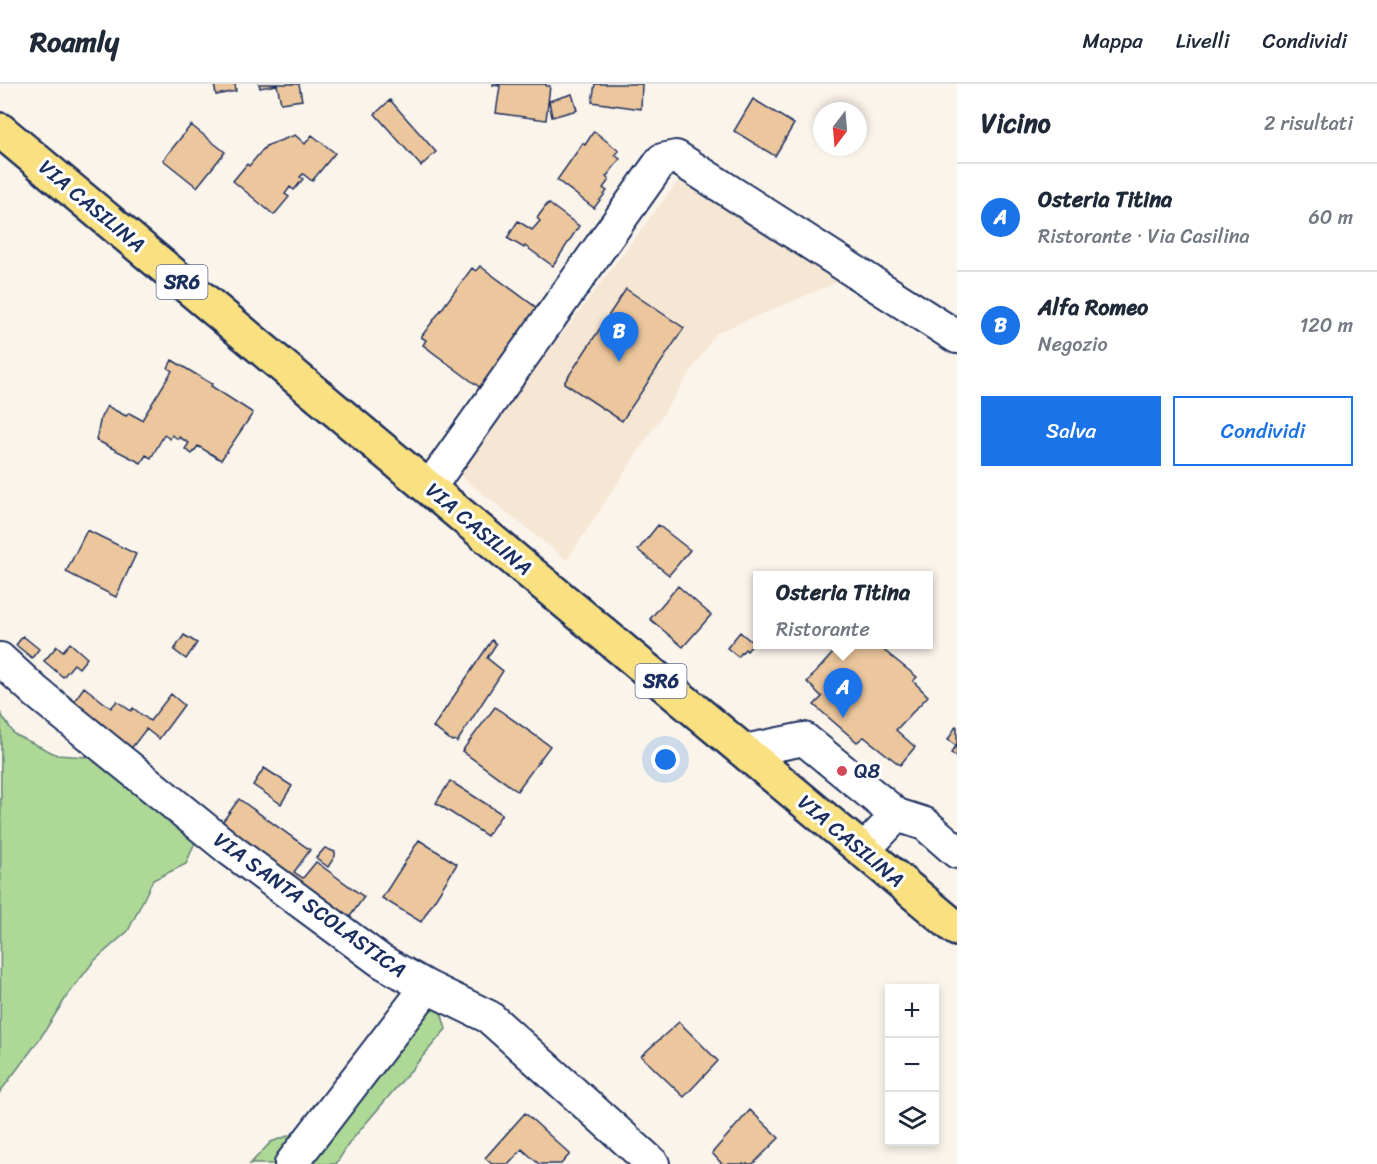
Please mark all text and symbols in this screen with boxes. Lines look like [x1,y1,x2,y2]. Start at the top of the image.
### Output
text: Roamly [30,17,119,66]
text: Mappa [1082,22,1143,60]
text: Livelli [1176,22,1230,60]
text: Condividi [1263,22,1347,60]
text: Vicino [981,100,1051,146]
north arrow [813,102,867,156]
text: 2 risultati [1264,106,1353,141]
street label: VIA CASILINA [30,149,154,263]
text: Osteria Titina [1038,180,1172,219]
text: A [994,200,1007,235]
text: 60 m [1308,200,1353,235]
text: Ristorante · Via Casilina [1038,219,1250,254]
road number: SR6 [156,265,207,299]
text: Alfa Romeo [1038,288,1148,327]
text: B [994,308,1007,343]
text: 120 m [1300,308,1353,343]
pin: B [600,312,638,362]
text: Negozio [1038,327,1108,362]
button: Salva [981,396,1161,466]
button: Condividi [1173,396,1353,466]
street label: VIA CASILINA [417,472,541,586]
popup [753,571,933,649]
text: Osteria Titina [776,573,910,612]
text: Ristorante [776,612,870,647]
road number: SR6 [636,664,686,698]
pin: A [824,668,862,718]
your location [651,745,680,774]
place label: Q8 [854,752,881,790]
marker: Q8 [835,764,849,778]
street label: VIA CASILINA [789,784,913,898]
street label: VIA SANTA SCOLASTICA [205,822,415,988]
map controls [885,984,939,1146]
button: + [885,984,939,1038]
button: − [885,1038,939,1092]
button: layers [885,1092,939,1146]

